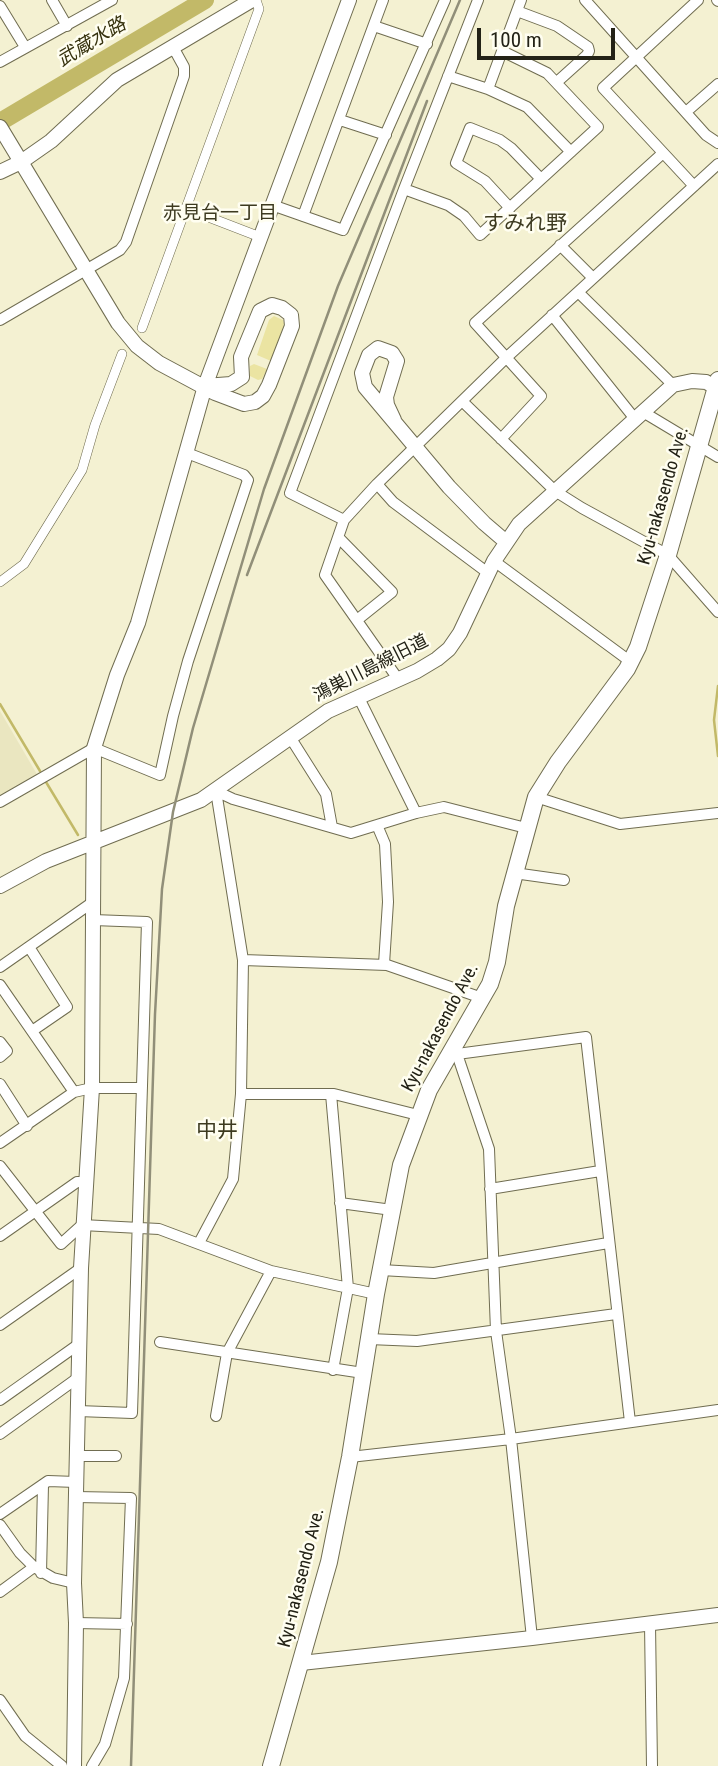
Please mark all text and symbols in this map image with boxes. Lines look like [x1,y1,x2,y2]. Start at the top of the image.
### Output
water label: 武蔵水路 [54,14,130,72]
scale bar [480,14,618,58]
text: 100 m [490,28,542,52]
district label: 赤見台一丁目 [163,203,277,225]
district label: すみれ野 [483,212,567,238]
street label: Kyu-nakasendo Ave. [634,425,694,567]
street label: 鴻巣川島線旧道 [310,631,432,707]
street label: Kyu-nakasendo Ave. [398,960,484,1096]
district label: 中井 [196,1119,238,1145]
street label: Kyu-nakasendo Ave. [274,1506,330,1650]

